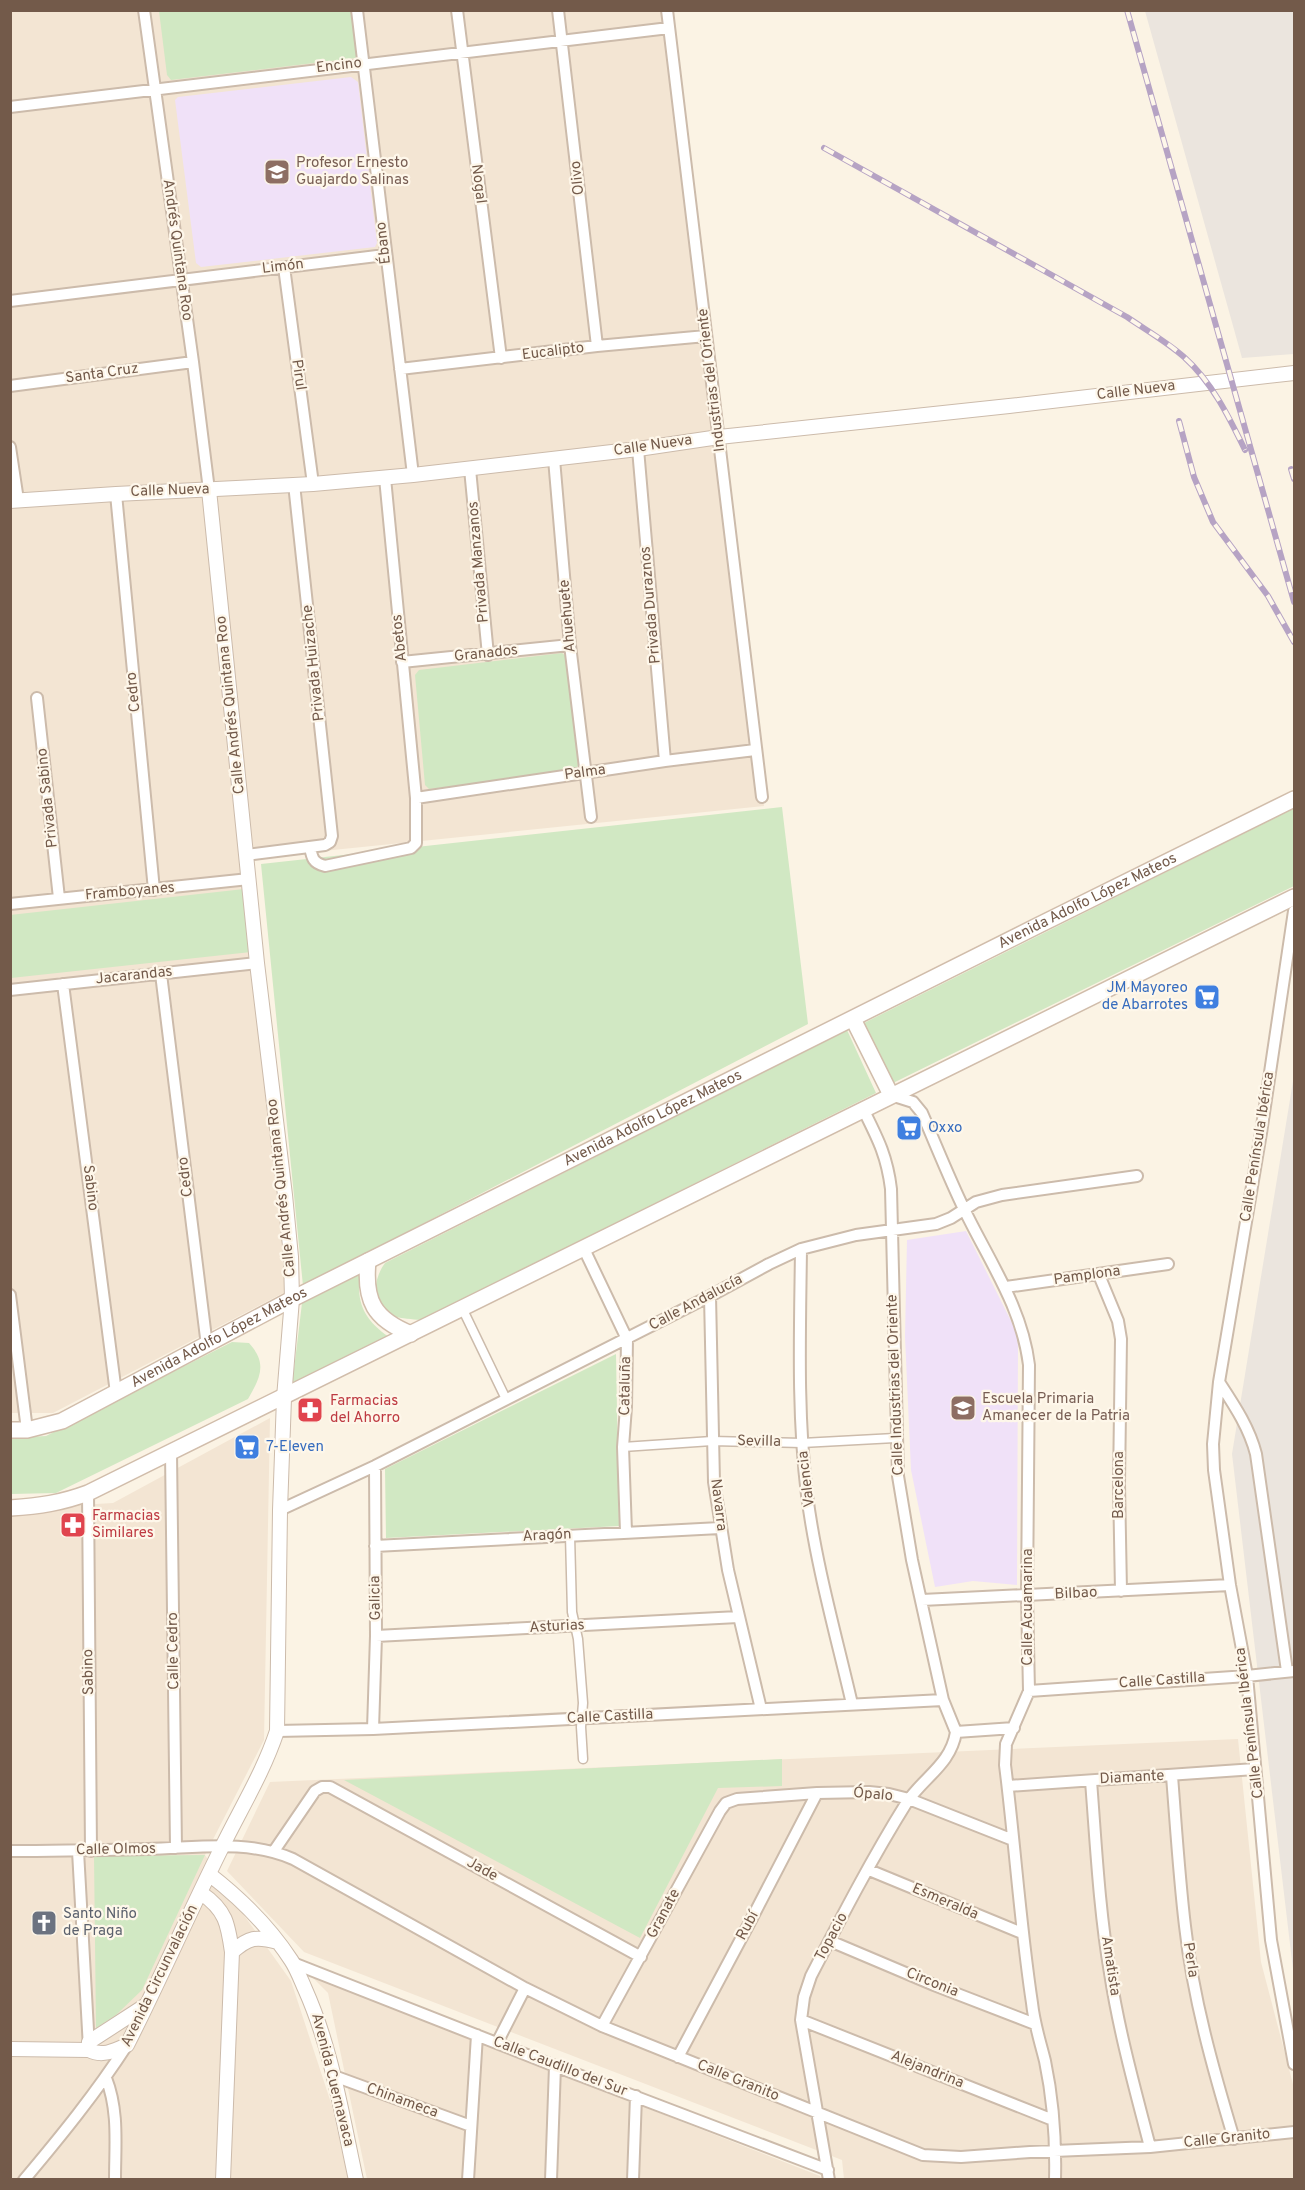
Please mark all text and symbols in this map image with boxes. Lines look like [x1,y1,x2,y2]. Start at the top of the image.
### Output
street label: Encino [315,54,363,78]
place label: Profesor Ernesto Guajardo Salinas [296,154,409,190]
school or university icon: Profesor Ernesto Guajardo Salinas [262,157,292,187]
street label: Olivo [567,160,589,196]
street label: Nogal [466,163,490,205]
street label: Andrés Quintana Roo [158,178,196,322]
street label: Ébano [371,221,396,265]
street label: Limón [261,255,305,279]
street label: Industrias del Oriente [694,307,730,453]
street label: Eucalipto [521,339,585,365]
street label: Pirul [286,358,310,392]
street label: Santa Cruz [64,359,140,389]
street label: Calle Nueva [1096,377,1176,405]
street label: Calle Nueva [613,431,693,461]
street label: Calle Nueva [130,480,210,502]
street label: Privada Manzanos [464,500,494,624]
street label: Privada Duraznos [636,545,666,665]
street label: Ahuehuete [555,579,581,653]
street label: Privada Huizache [298,604,330,722]
street label: Abetos [388,613,412,663]
street label: Calle Andrés Quintana Roo [212,615,250,795]
street label: Granados [453,641,519,667]
street label: Cedro [122,671,146,713]
street label: Privada Sabino [33,747,63,849]
street label: Palma [563,761,607,785]
street label: Avenida Adolfo López Mateos [995,849,1180,953]
street label: Framboyanes [84,879,176,905]
street label: Jacarandas [95,963,173,989]
place label: JM Mayoreo de Abarrotes [1102,979,1188,1015]
supermarket icon: JM Mayoreo de Abarrotes [1192,982,1222,1012]
street label: Avenida Adolfo López Mateos [560,1066,745,1171]
street label: Calle Península Ibérica [1237,1070,1279,1224]
street label: Calle Andrés Quintana Roo [263,1098,301,1278]
supermarket icon: Oxxo [894,1113,924,1143]
place label: Oxxo [928,1119,962,1138]
street label: Cedro [174,1156,198,1198]
street label: Sabino [78,1164,102,1212]
street label: Pamplona [1052,1262,1122,1290]
street label: Calle Andalucía [646,1270,746,1336]
street label: Avenida Adolfo López Mateos [128,1283,311,1392]
street label: Calle Industrias del Oriente [883,1294,909,1476]
street label: Cataluña [616,1356,636,1416]
place label: Escuela Primaria Amanecer de la Patria [982,1390,1130,1426]
place label: Farmacias del Ahorro [330,1392,400,1428]
school or university icon: Escuela Primaria Amanecer de la Patria [948,1393,978,1423]
pharmacy icon: Farmacias del Ahorro [295,1395,325,1425]
supermarket icon: 7-Eleven [232,1432,262,1462]
street label: Sevilla [737,1432,781,1452]
place label: 7-Eleven [266,1438,324,1457]
street label: Valencia [794,1450,820,1508]
street label: Barcelona [1110,1451,1129,1519]
street label: Navarra [705,1478,731,1532]
place label: Farmacias Similares [92,1507,160,1543]
pharmacy icon: Farmacias Similares [58,1510,88,1540]
street label: Aragón [522,1525,572,1547]
street label: Calle Acuamarina [1019,1548,1038,1666]
street label: Galicia [366,1575,386,1621]
street label: Bilbao [1054,1583,1098,1605]
street label: Calle Cedro [164,1612,184,1690]
street label: Asturias [529,1616,585,1638]
street label: Calle Península Ibérica [1231,1646,1269,1800]
street label: Sabino [79,1649,99,1695]
street label: Calle Castilla [1118,1669,1206,1693]
street label: Calle Castilla [566,1705,654,1729]
street label: Diamante [1099,1767,1165,1789]
street label: Ópalo [852,1782,894,1806]
street label: Calle Olmos [76,1840,156,1860]
street label: Jade [463,1854,501,1886]
street label: Esmeralda [909,1879,981,1925]
street label: Granate [643,1886,685,1942]
street label: Avenida Circunvalación [117,1902,203,2050]
place label: Santo Niño de Praga [63,1905,137,1941]
street label: Rubí [732,1907,764,1944]
church icon: Santo Niño de Praga [29,1908,59,1938]
street label: Topacio [811,1910,853,1964]
street label: Amatista [1096,1935,1124,1997]
street label: Perla [1178,1941,1202,1979]
street label: Circonia [903,1964,961,2002]
street label: Avenida Cuernavaca [306,2011,358,2149]
street label: Calle Caudillo del Sur [490,2033,630,2101]
street label: Alejandrina [888,2047,966,2093]
street label: Calle Granito [694,2056,782,2106]
street label: Chinameca [363,2079,441,2123]
street label: Calle Granito [1183,2125,1271,2153]

